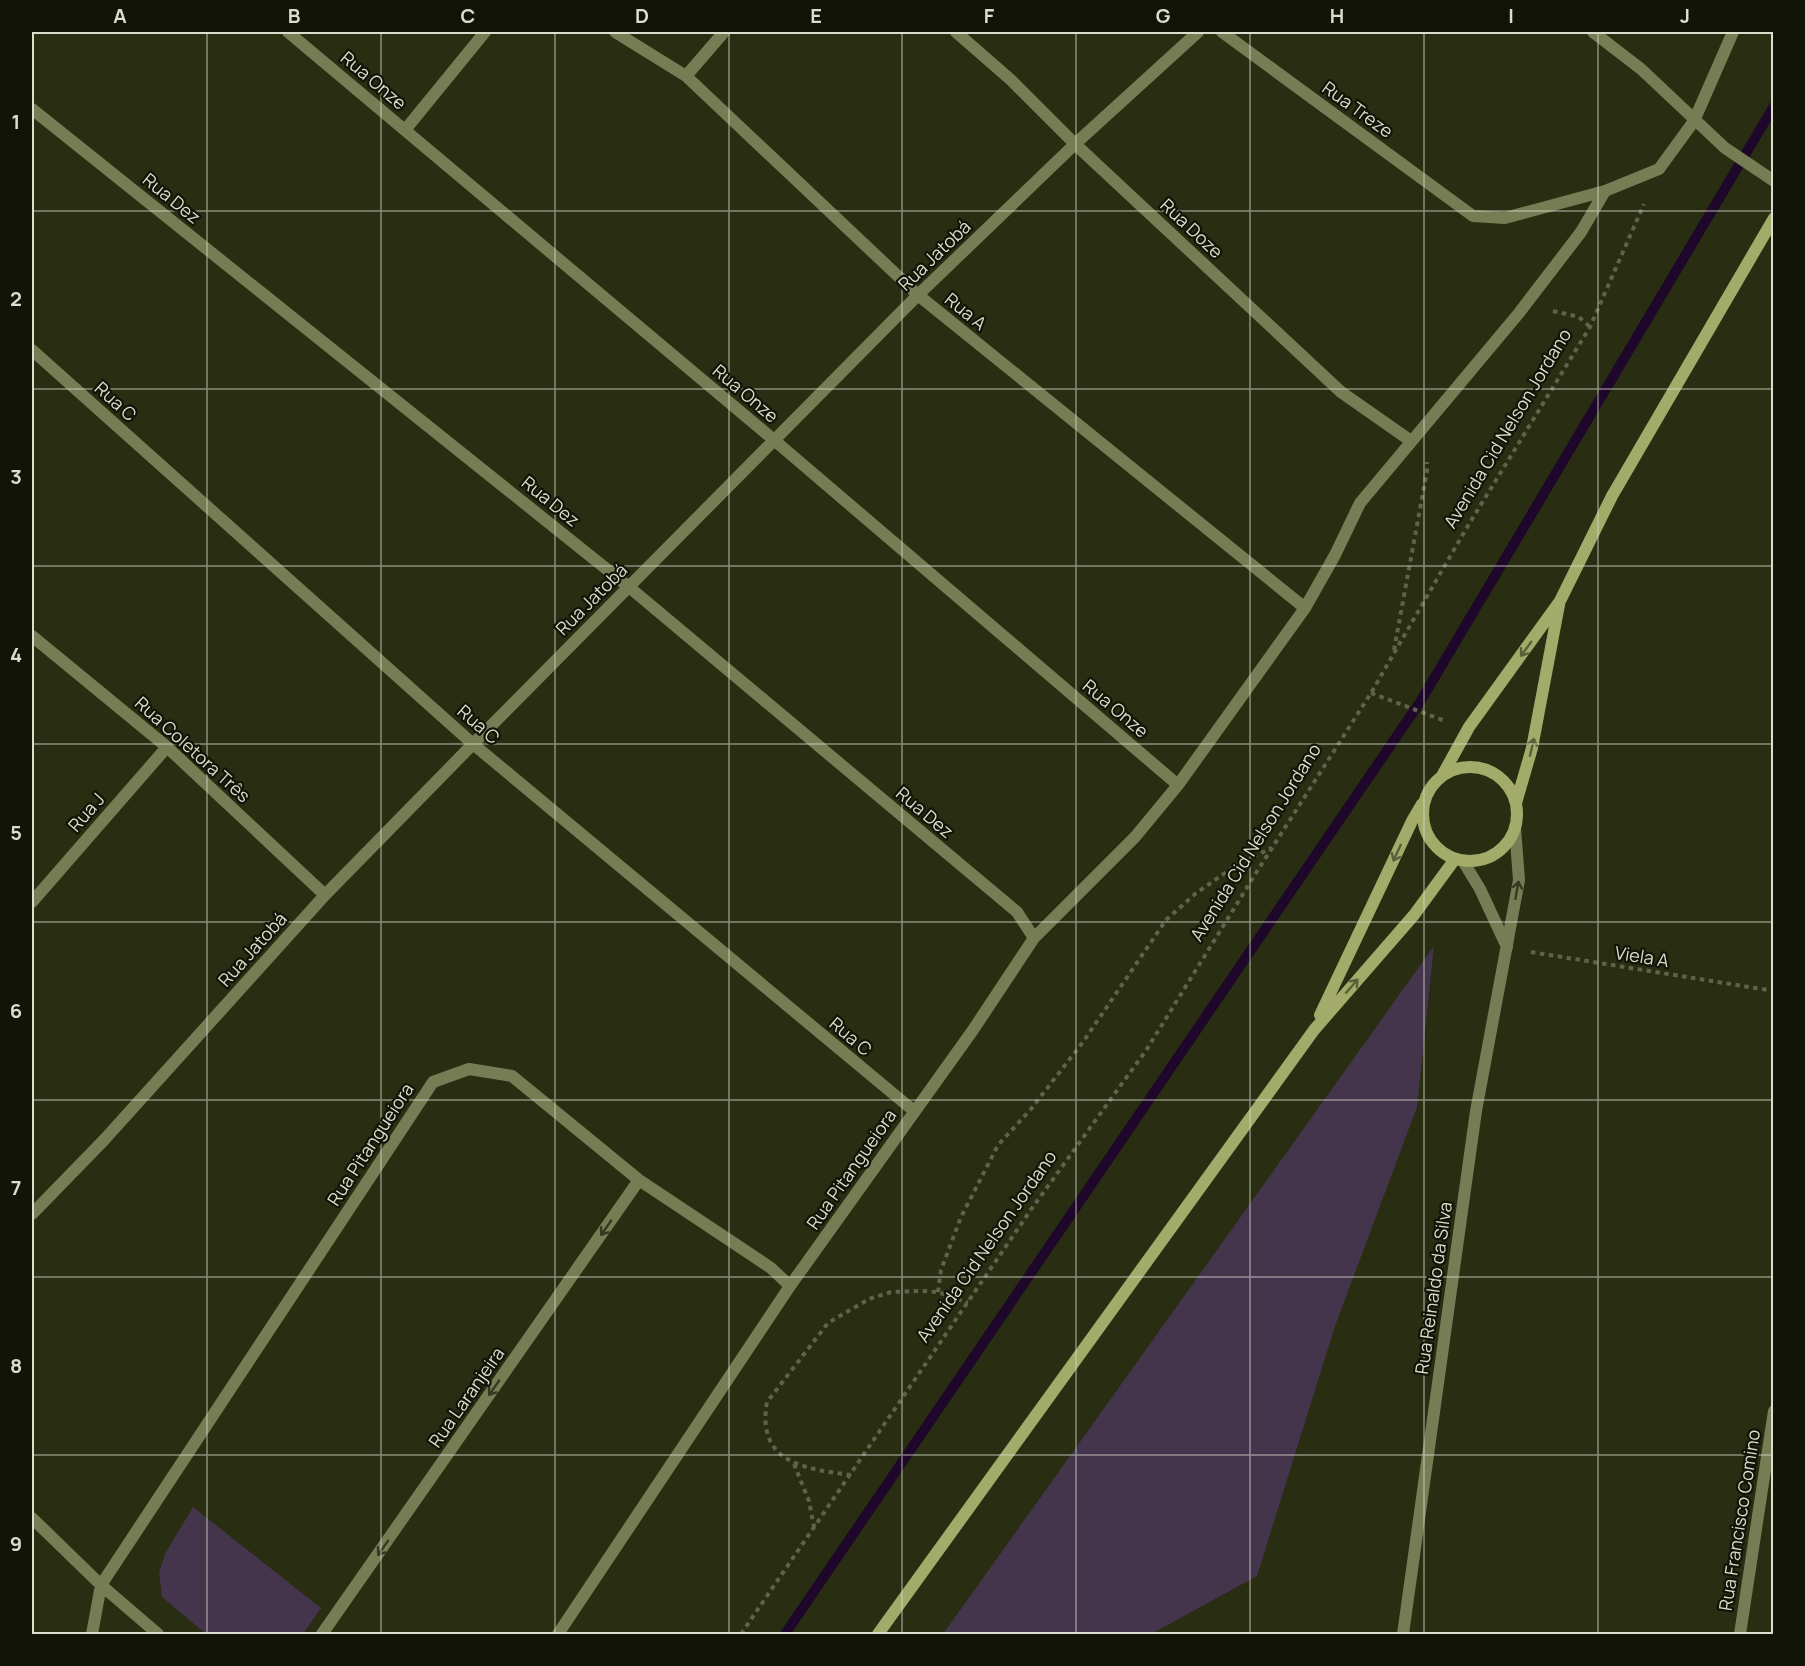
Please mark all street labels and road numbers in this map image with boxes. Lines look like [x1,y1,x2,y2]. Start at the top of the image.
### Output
street label: Rua Onze [336,46,412,114]
street label: Rua Treze [1318,75,1398,143]
street label: Rua Dez [138,167,206,229]
street label: Rua Doze [1156,193,1228,263]
street label: Rua Jatobá [893,214,975,296]
street label: Rua A [940,287,992,336]
street label: Avenida Cid Nelson Jordano [1438,324,1576,532]
street label: Rua Onze [708,359,784,427]
street label: Rua C [90,376,142,426]
street label: Rua Dez [517,470,585,532]
street label: Rua Jatobá [550,558,632,640]
street label: Rua Onze [1078,674,1154,742]
street label: Rua Coletora Três [130,691,256,807]
street label: Rua C [453,699,505,749]
street label: Avenida Cid Nelson Jordano [1184,739,1326,945]
street label: Rua Dez [891,781,959,843]
street label: Rua J [63,788,109,836]
street label: Rua Jatobá [212,907,292,991]
street label: Viela A [1613,940,1671,972]
street label: Rua C [825,1011,877,1061]
street label: Rua Pitangueiora [321,1078,419,1210]
street label: Rua Pitangueiora [801,1104,901,1234]
street label: Avenida Cid Nelson Jordano [911,1145,1061,1347]
street label: Rua Reinaldo da Silva [1409,1200,1457,1376]
street label: Rua Laranjeira [423,1342,509,1452]
street label: Rua Francisco Comino [1713,1428,1765,1612]

